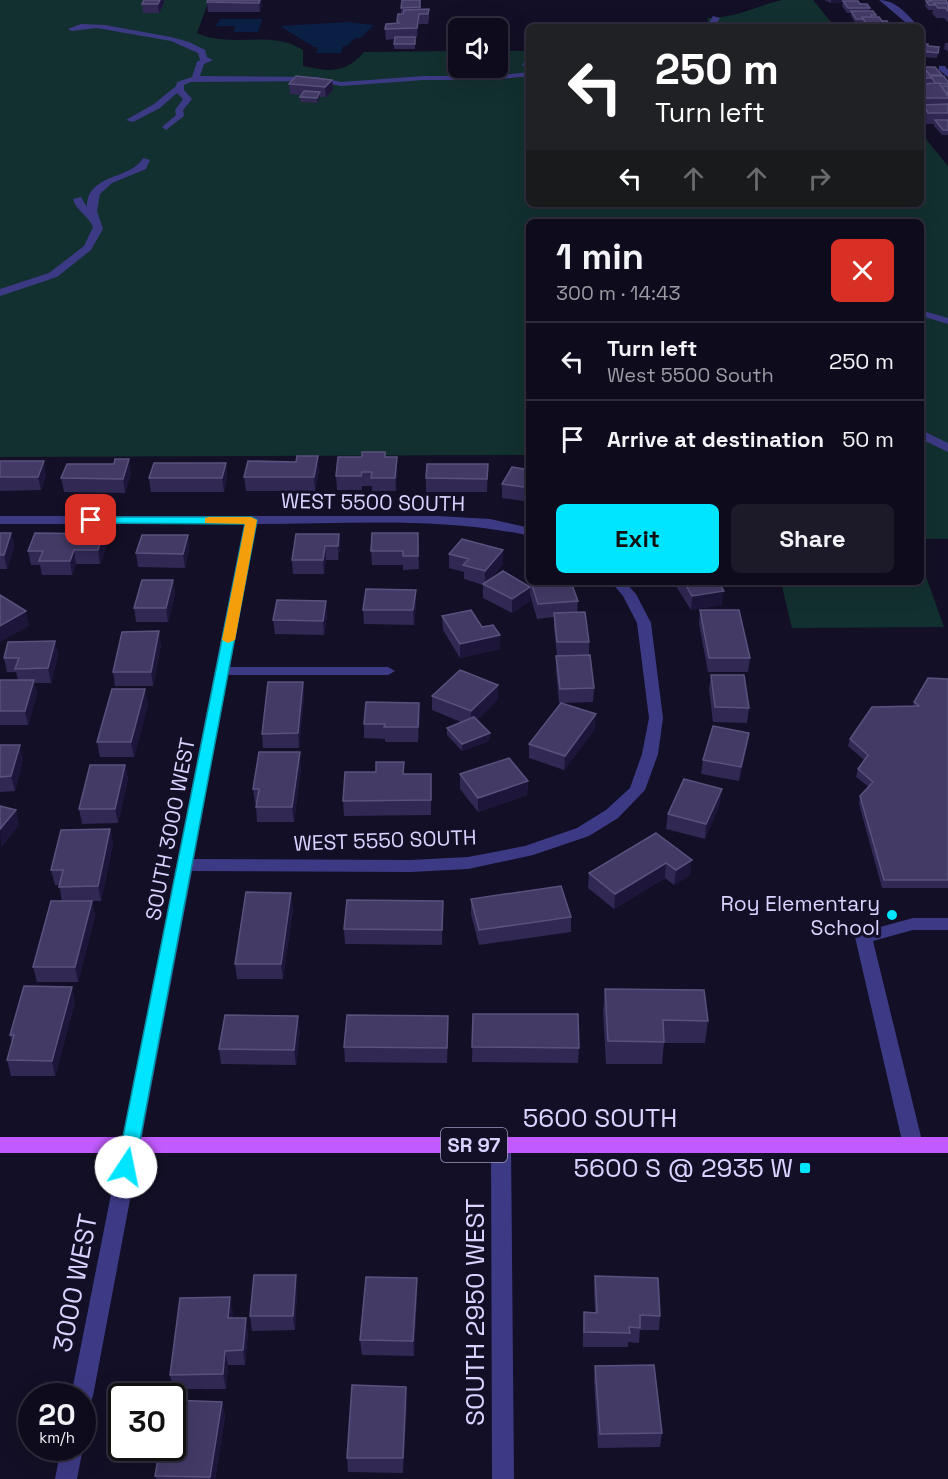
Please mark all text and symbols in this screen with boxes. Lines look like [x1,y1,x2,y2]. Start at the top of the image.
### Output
map controls [448,18,508,78]
button: sound [448,18,508,78]
text: 250 m [655,43,779,96]
icon: left [556,48,634,126]
text: Turn left [655,95,765,130]
icon: left [614,162,647,195]
icon: ahead [677,162,710,195]
icon: ahead [740,162,773,195]
icon: right [803,162,836,195]
text: 1 min [556,234,644,280]
button: close [831,239,894,302]
text: 300 m · 14:43 [556,280,681,306]
text: Turn left [607,334,697,362]
icon: left [556,345,589,378]
text: 250 m [829,347,894,375]
text: West 5500 South [607,362,774,388]
icon: arrive [556,423,589,456]
text: Arrive at destination [607,425,824,453]
text: 50 m [842,425,894,453]
street label: WEST 5500 SOUTH [281,487,465,517]
pin [65,494,116,545]
icon: arrive [74,503,107,536]
button: Exit [556,504,719,573]
button: Share [731,504,894,573]
street label: SOUTH 3000 WEST [139,735,201,923]
street label: WEST 5550 SOUTH [293,823,477,857]
place label: Roy Elementary School [721,890,880,941]
marker: Roy Elementary School [885,908,899,922]
street label: 5600 SOUTH [523,1101,677,1135]
road number: SR 97 [441,1128,507,1162]
position arrow [94,1135,158,1199]
place label: 5600 S @ 2935 W [574,1151,793,1185]
marker: 5600 S @ 2935 W [798,1161,812,1175]
street label: SOUTH 2950 WEST [458,1198,492,1426]
street label: 3000 WEST [45,1211,105,1355]
speed limit sign: 30 [108,1383,186,1461]
text: 20 [38,1395,76,1434]
text: km/h [39,1428,75,1447]

